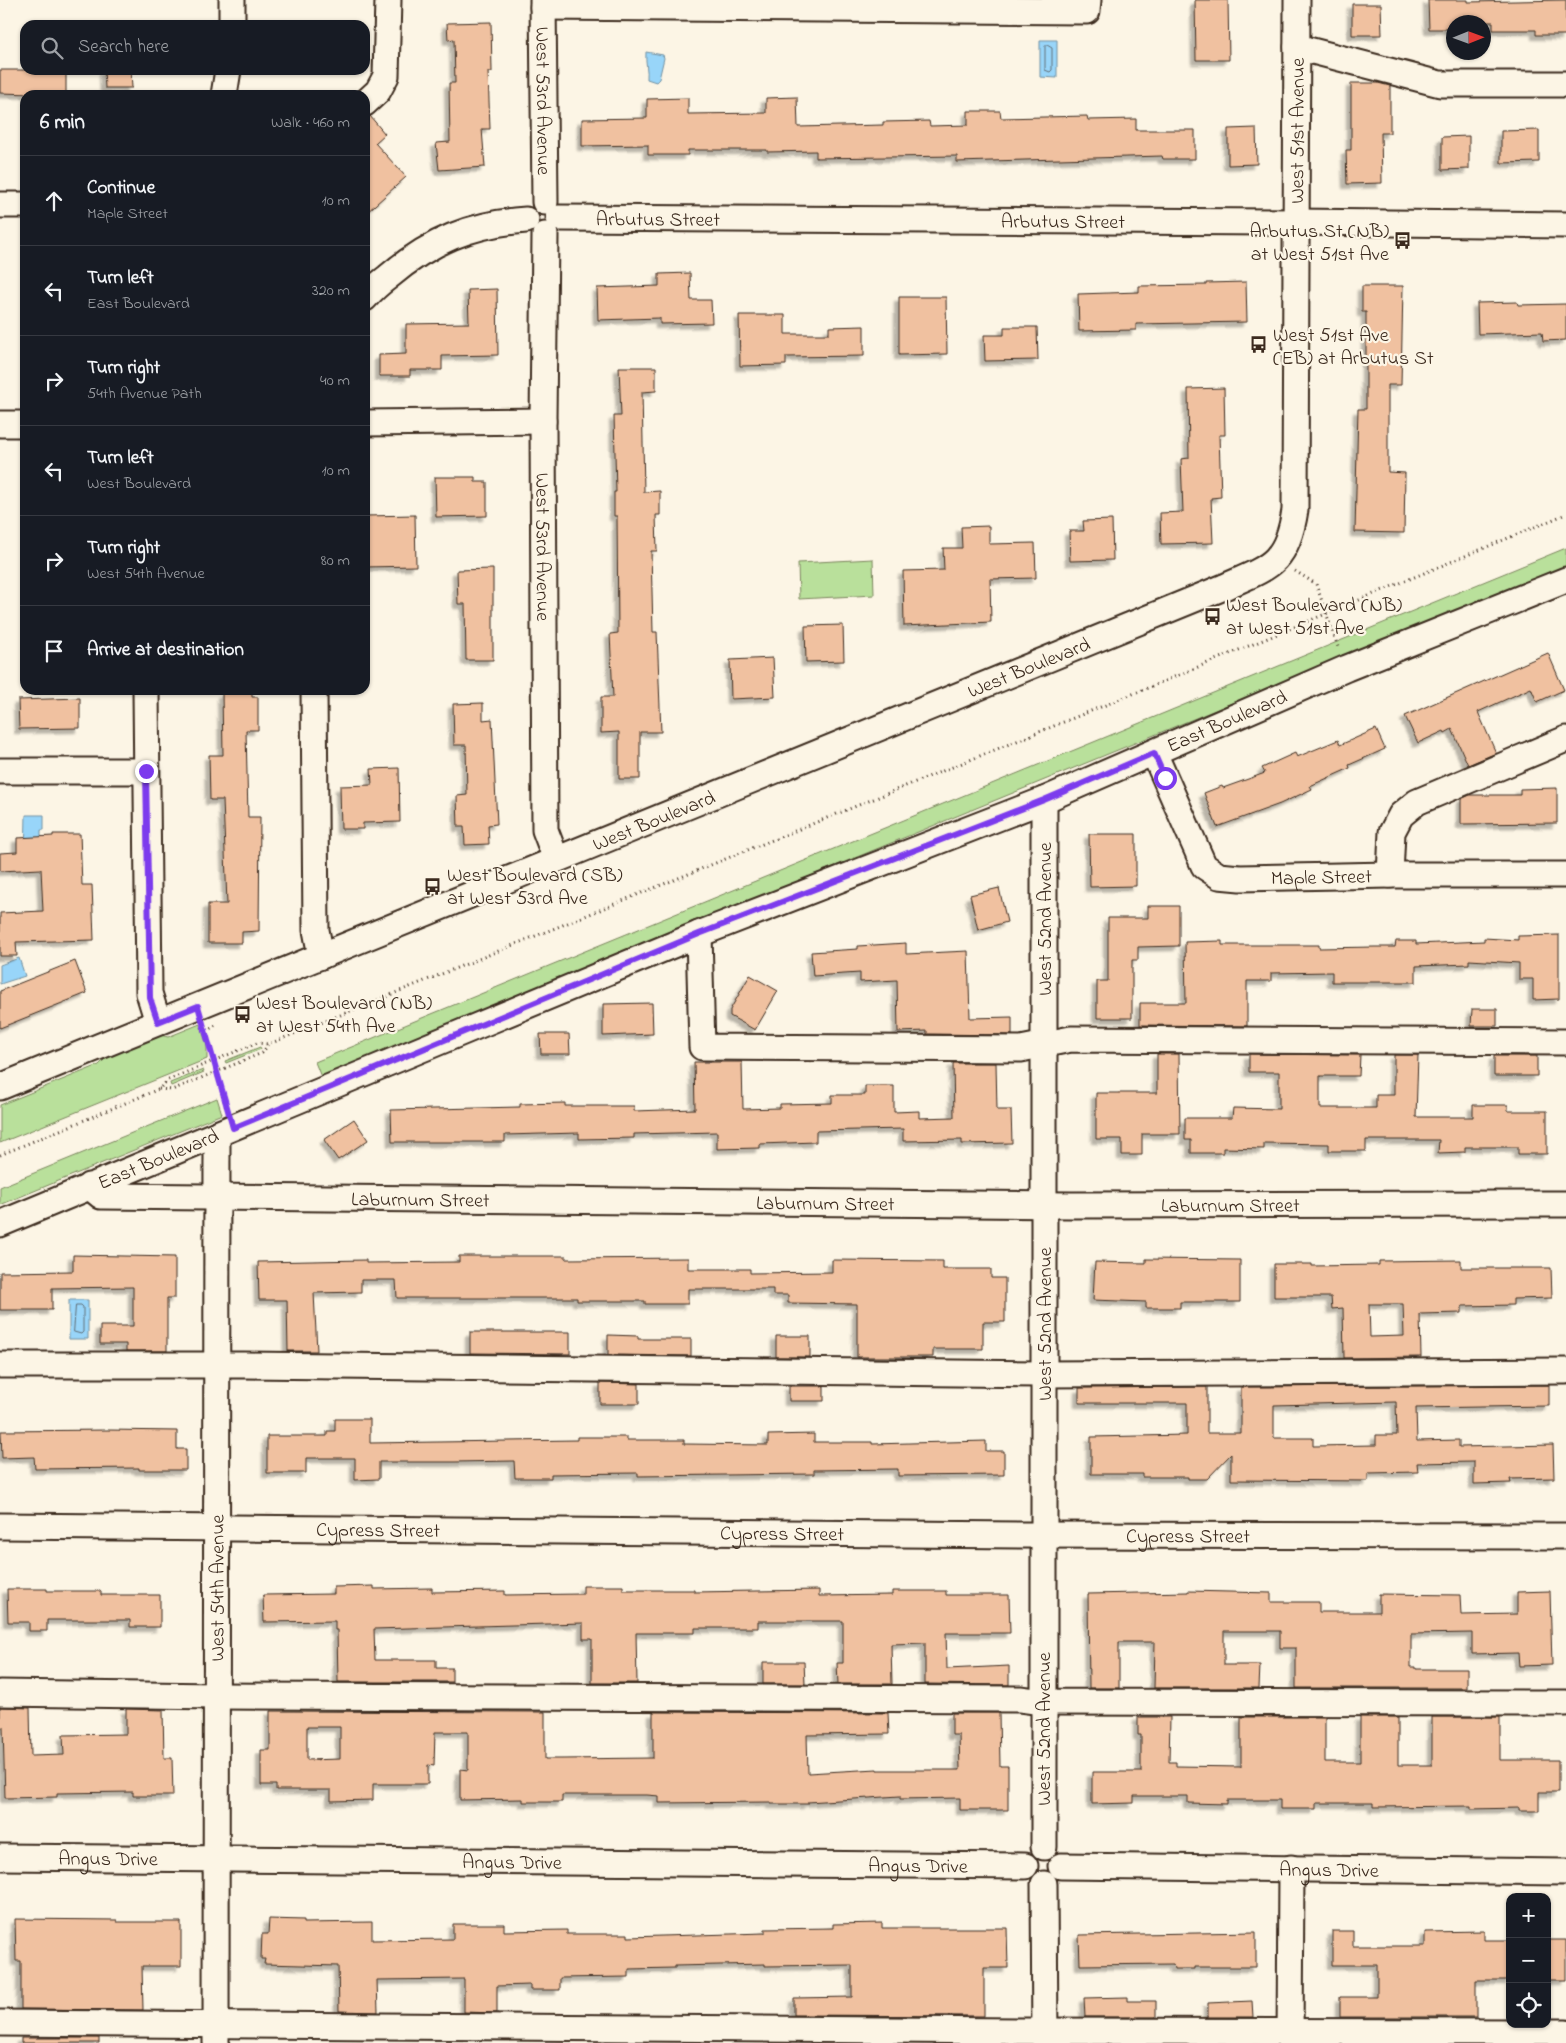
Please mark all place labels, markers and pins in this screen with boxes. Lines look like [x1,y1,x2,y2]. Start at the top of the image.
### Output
place label: Arbutus St (NB) at West 51st Ave [1249,218,1389,270]
bus stop icon: Arbutus St (NB) at West 51st Ave [1393,231,1413,251]
place label: West 51st Ave (EB) at Arbutus St [1273,322,1434,374]
bus stop icon: West 51st Ave (EB) at Arbutus St [1249,335,1269,355]
place label: West Boulevard (NB) at West 51st Ave [1226,592,1402,644]
bus stop icon: West Boulevard (NB) at West 51st Ave [1202,606,1222,626]
place label: West Boulevard (SB) at West 53rd Ave [447,862,623,914]
bus stop icon: West Boulevard (SB) at West 53rd Ave [423,876,443,896]
place label: West Boulevard (NB) at West 54th Ave [256,990,432,1042]
bus stop icon: West Boulevard (NB) at West 54th Ave [232,1004,252,1024]

